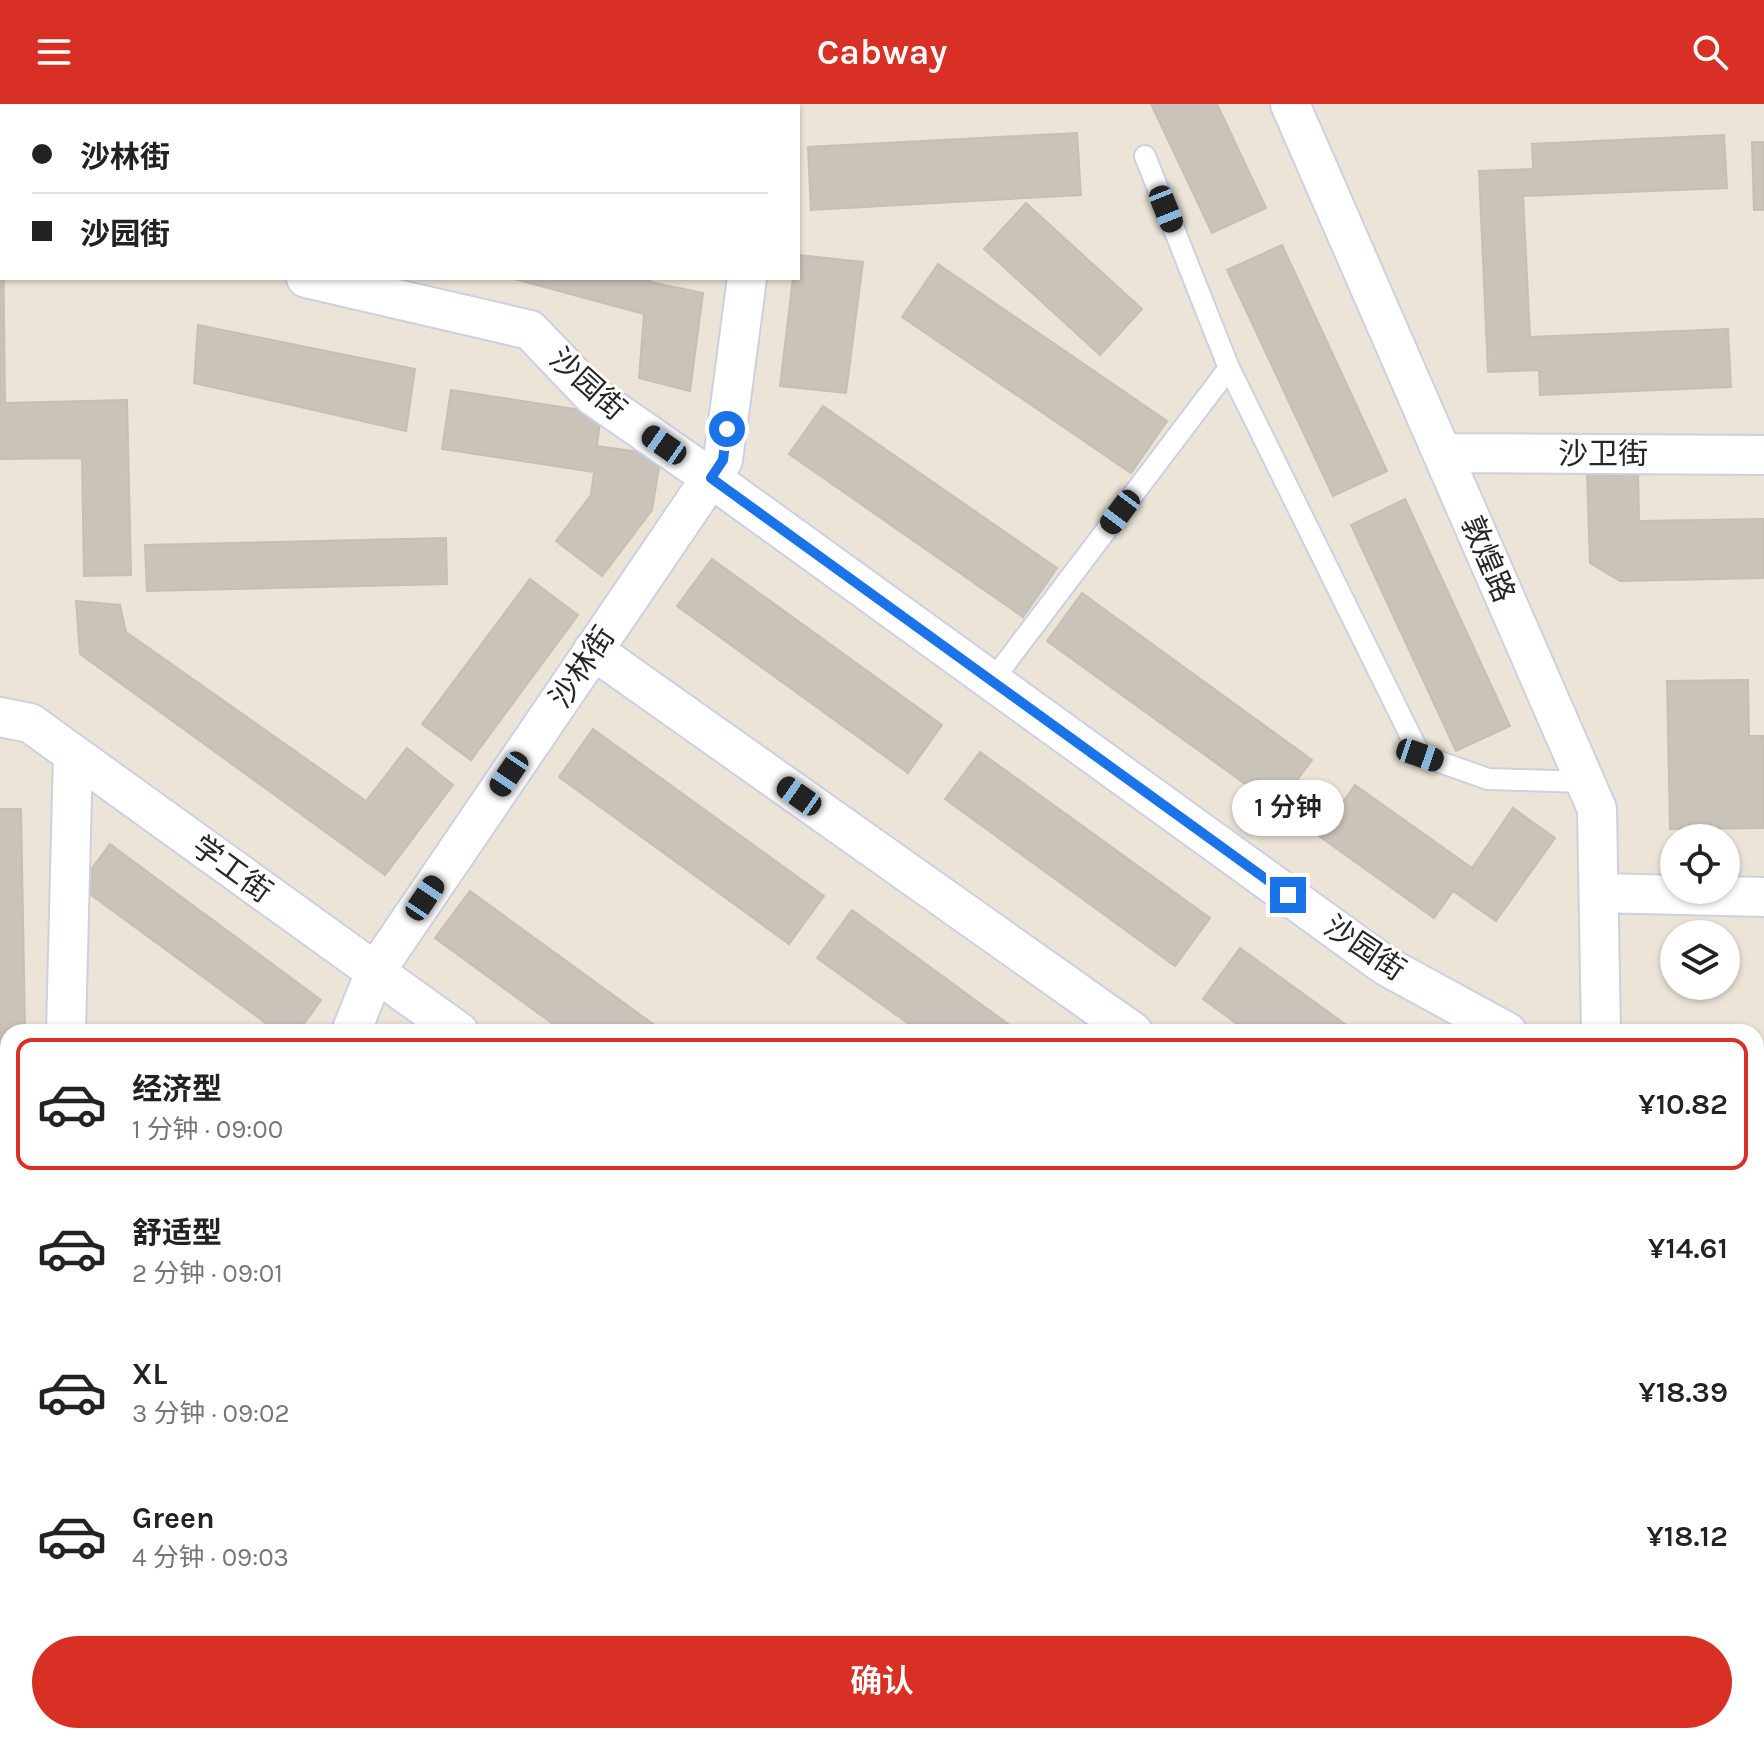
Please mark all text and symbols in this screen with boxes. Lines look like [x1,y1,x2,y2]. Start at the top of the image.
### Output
icon: menu [32,30,76,74]
icon: search [1688,30,1732,74]
text: Cabway [817,31,947,73]
text: 沙林街 [80,139,170,175]
car [1146,182,1186,236]
text: 沙园街 [80,216,170,252]
street label: 沙园街 [543,341,633,427]
route start [709,411,745,447]
car [637,421,691,469]
street label: 沙卫街 [1558,436,1648,472]
car [1096,486,1144,538]
street label: 敦煌路 [1454,511,1522,607]
street label: 沙林街 [542,620,622,714]
car [1393,736,1447,774]
car [486,747,532,801]
car [772,772,826,820]
callout: 1 分钟 [1232,779,1344,835]
text: 1 分钟 [1254,792,1322,823]
map controls [1660,824,1740,1000]
button: locate [1660,824,1740,904]
street label: 学工街 [185,828,279,910]
car [402,871,448,925]
route end [1270,877,1306,913]
street label: 沙园街 [1318,908,1412,988]
button: layers [1660,920,1740,1000]
icon: car [36,1068,108,1140]
text: 经济型 [132,1071,222,1107]
text: ¥10.82 [1638,1086,1728,1122]
text: 1 分钟 · 09:00 [132,1114,283,1145]
icon: car [36,1212,108,1284]
text: 舒适型 [132,1215,222,1251]
text: ¥14.61 [1648,1230,1728,1266]
text: 2 分钟 · 09:01 [132,1258,283,1289]
icon: car [36,1356,108,1428]
text: XL [132,1356,167,1392]
text: ¥18.39 [1639,1374,1728,1410]
text: 3 分钟 · 09:02 [132,1398,290,1429]
icon: car [36,1500,108,1572]
text: Green [132,1500,215,1536]
text: ¥18.12 [1647,1518,1728,1554]
text: 4 分钟 · 09:03 [132,1542,289,1573]
button: 确认 [32,1636,1732,1728]

